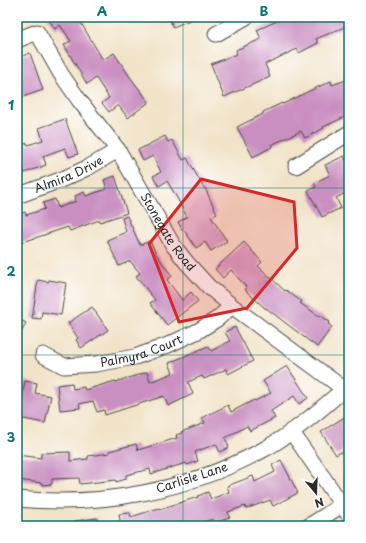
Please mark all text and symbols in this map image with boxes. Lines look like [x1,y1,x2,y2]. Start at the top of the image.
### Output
text: A [97,1,107,20]
text: B [260,1,269,20]
text: 1 [8,95,14,114]
street label: Almira Drive [31,150,107,197]
street label: Stonegate Road [136,189,200,275]
text: 2 [6,261,16,280]
street label: Palmyra Court [99,330,185,371]
text: 3 [7,427,16,446]
street label: Carlisle Lane [153,457,230,497]
north arrow [296,473,336,513]
text: N [312,493,326,512]

